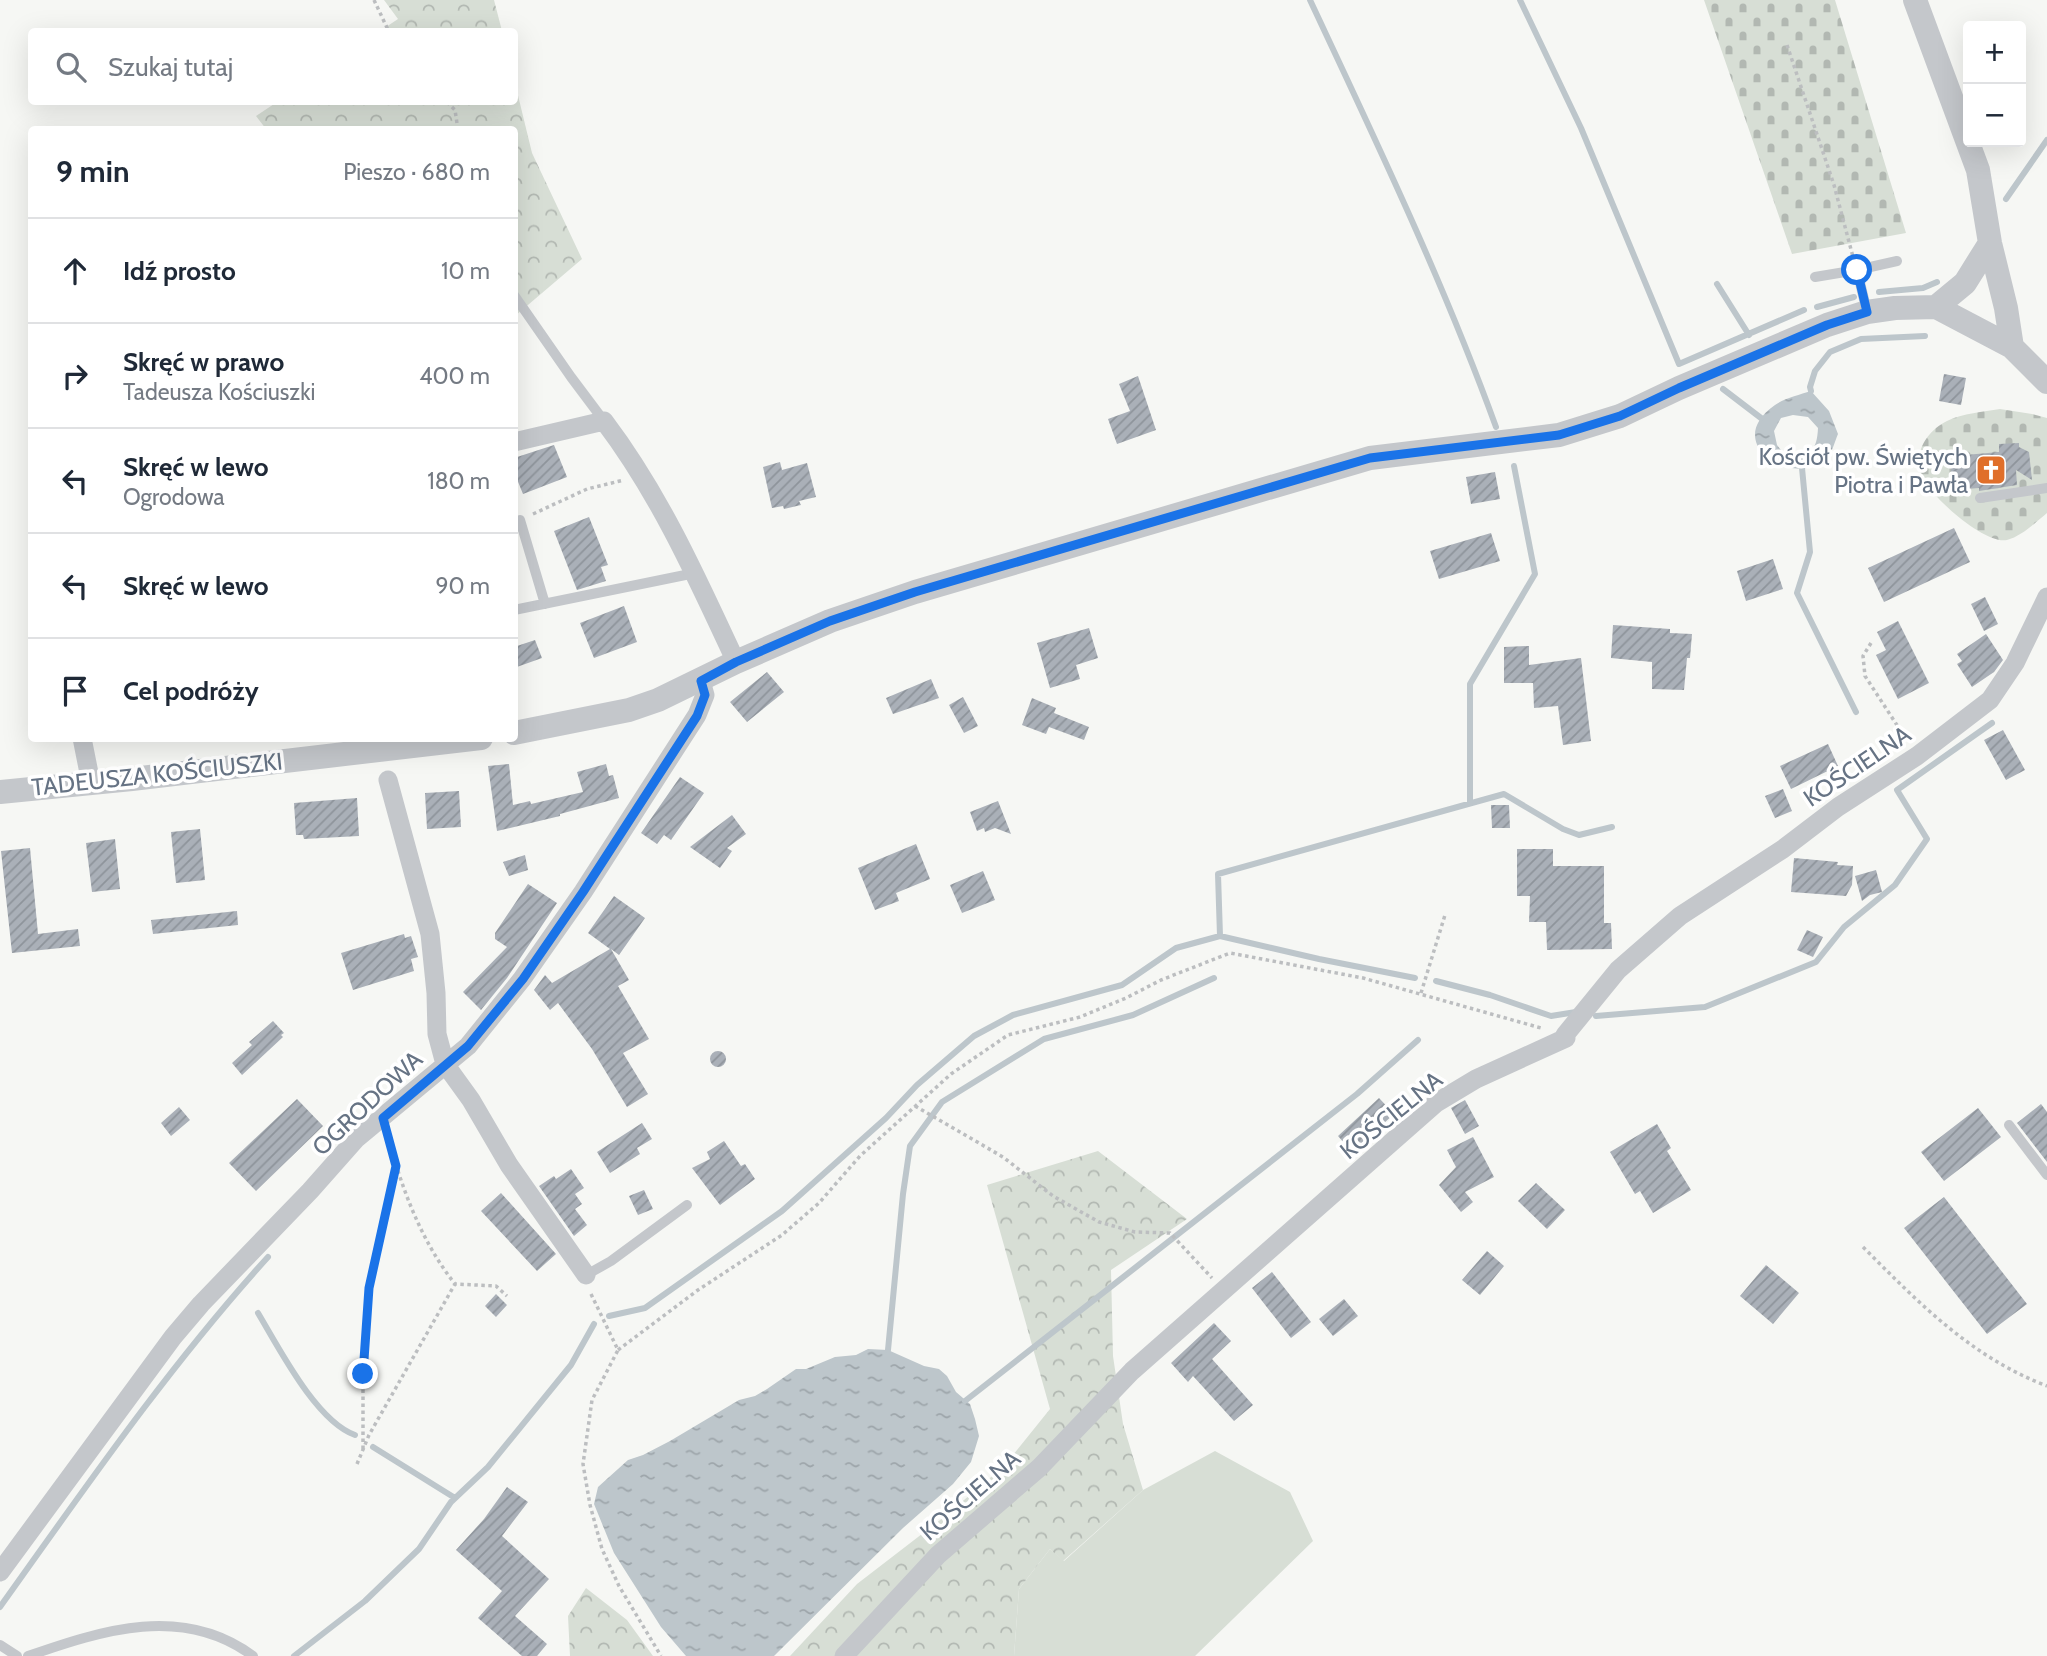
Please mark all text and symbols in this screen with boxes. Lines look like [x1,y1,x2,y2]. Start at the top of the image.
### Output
map controls [1963,21,2026,147]
button: + [1963,21,2026,84]
search box [28,28,518,105]
icon: search [52,48,90,86]
text: Szukaj tutaj [108,51,233,83]
button: − [1963,84,2026,147]
text: 9 min [56,153,129,190]
text: Pieszo · 680 m [343,158,490,186]
icon: ahead [56,252,94,290]
route start [1841,254,1872,285]
text: Idź prosto [123,255,236,287]
text: 10 m [441,257,490,285]
text: Skręć w prawo [123,346,284,378]
icon: right [56,357,94,395]
text: 400 m [419,362,490,390]
text: Tadeusza Kościuszki [123,378,315,406]
place label: Kościół pw. Świętych Piotra i Pawła [1759,442,1968,499]
text: Skręć w lewo [123,451,269,483]
church icon: Kościół pw. Świętych Piotra i Pawła [1974,453,2008,487]
icon: left [56,462,94,500]
text: 180 m [427,467,490,495]
text: Ogrodowa [123,483,225,511]
icon: left [56,567,94,605]
text: Skręć w lewo [123,570,269,602]
text: 90 m [436,572,490,600]
icon: arrive [56,672,94,710]
text: Cel podróży [123,675,259,707]
street label: KOŚCIELNA [1798,719,1916,813]
street label: TADEUSZA KOŚCIUSZKI [30,746,284,802]
street label: OGRODOWA [306,1045,428,1161]
street label: KOŚCIELNA [1334,1065,1448,1165]
route end [347,1358,378,1389]
street label: KOŚCIELNA [914,1443,1026,1546]

